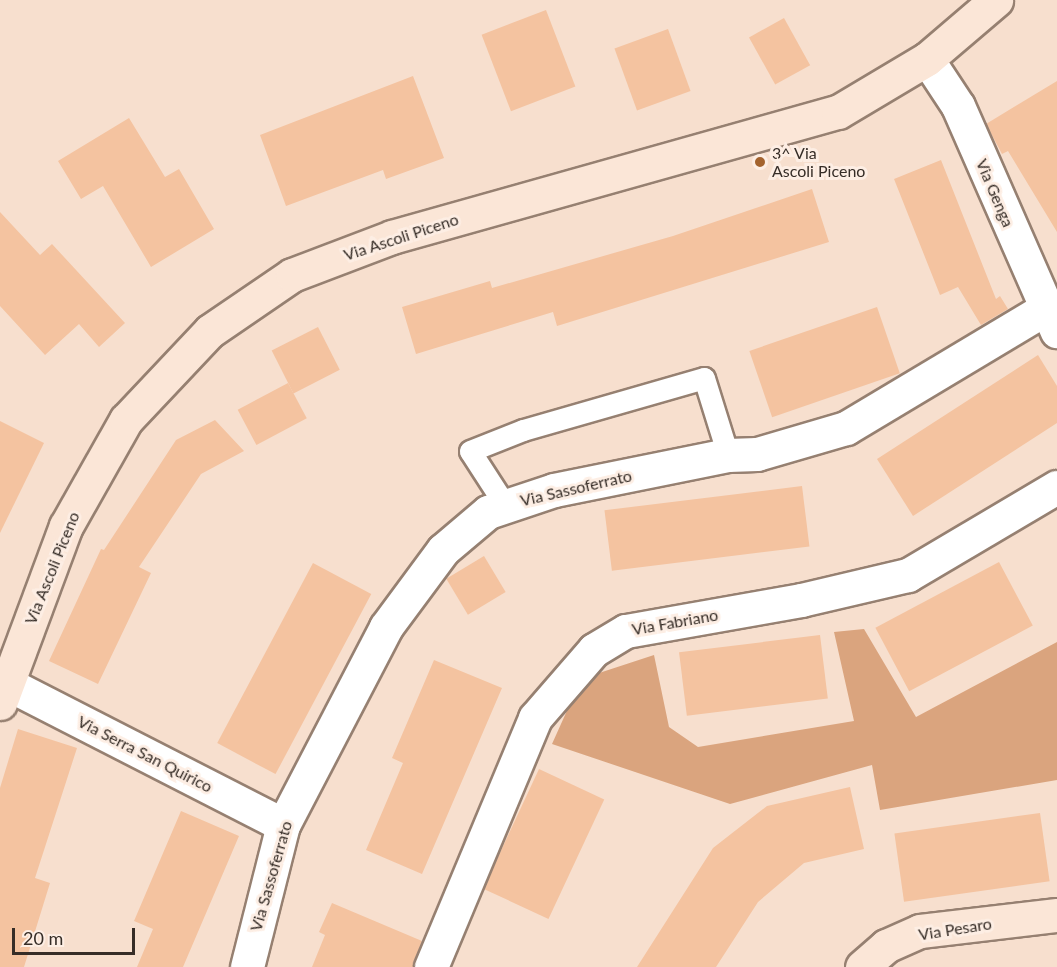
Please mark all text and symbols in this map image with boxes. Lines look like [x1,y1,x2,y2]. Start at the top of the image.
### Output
place label: 3^ Via Ascoli Piceno [772,143,865,181]
marker: 3^ Via Ascoli Piceno [753,155,767,169]
street label: Via Genga [972,156,1018,230]
street label: Via Ascoli Piceno [341,209,461,265]
street label: Via Sassoferrato [518,466,634,510]
street label: Via Ascoli Piceno [21,509,83,627]
street label: Via Fabriano [630,605,720,639]
street label: Via Serra San Quirico [74,712,216,796]
street label: Via Sassoferrato [246,819,296,933]
street label: Via Pesaro [917,914,993,944]
scale bar [15,916,138,954]
text: 20 m [23,927,63,949]

